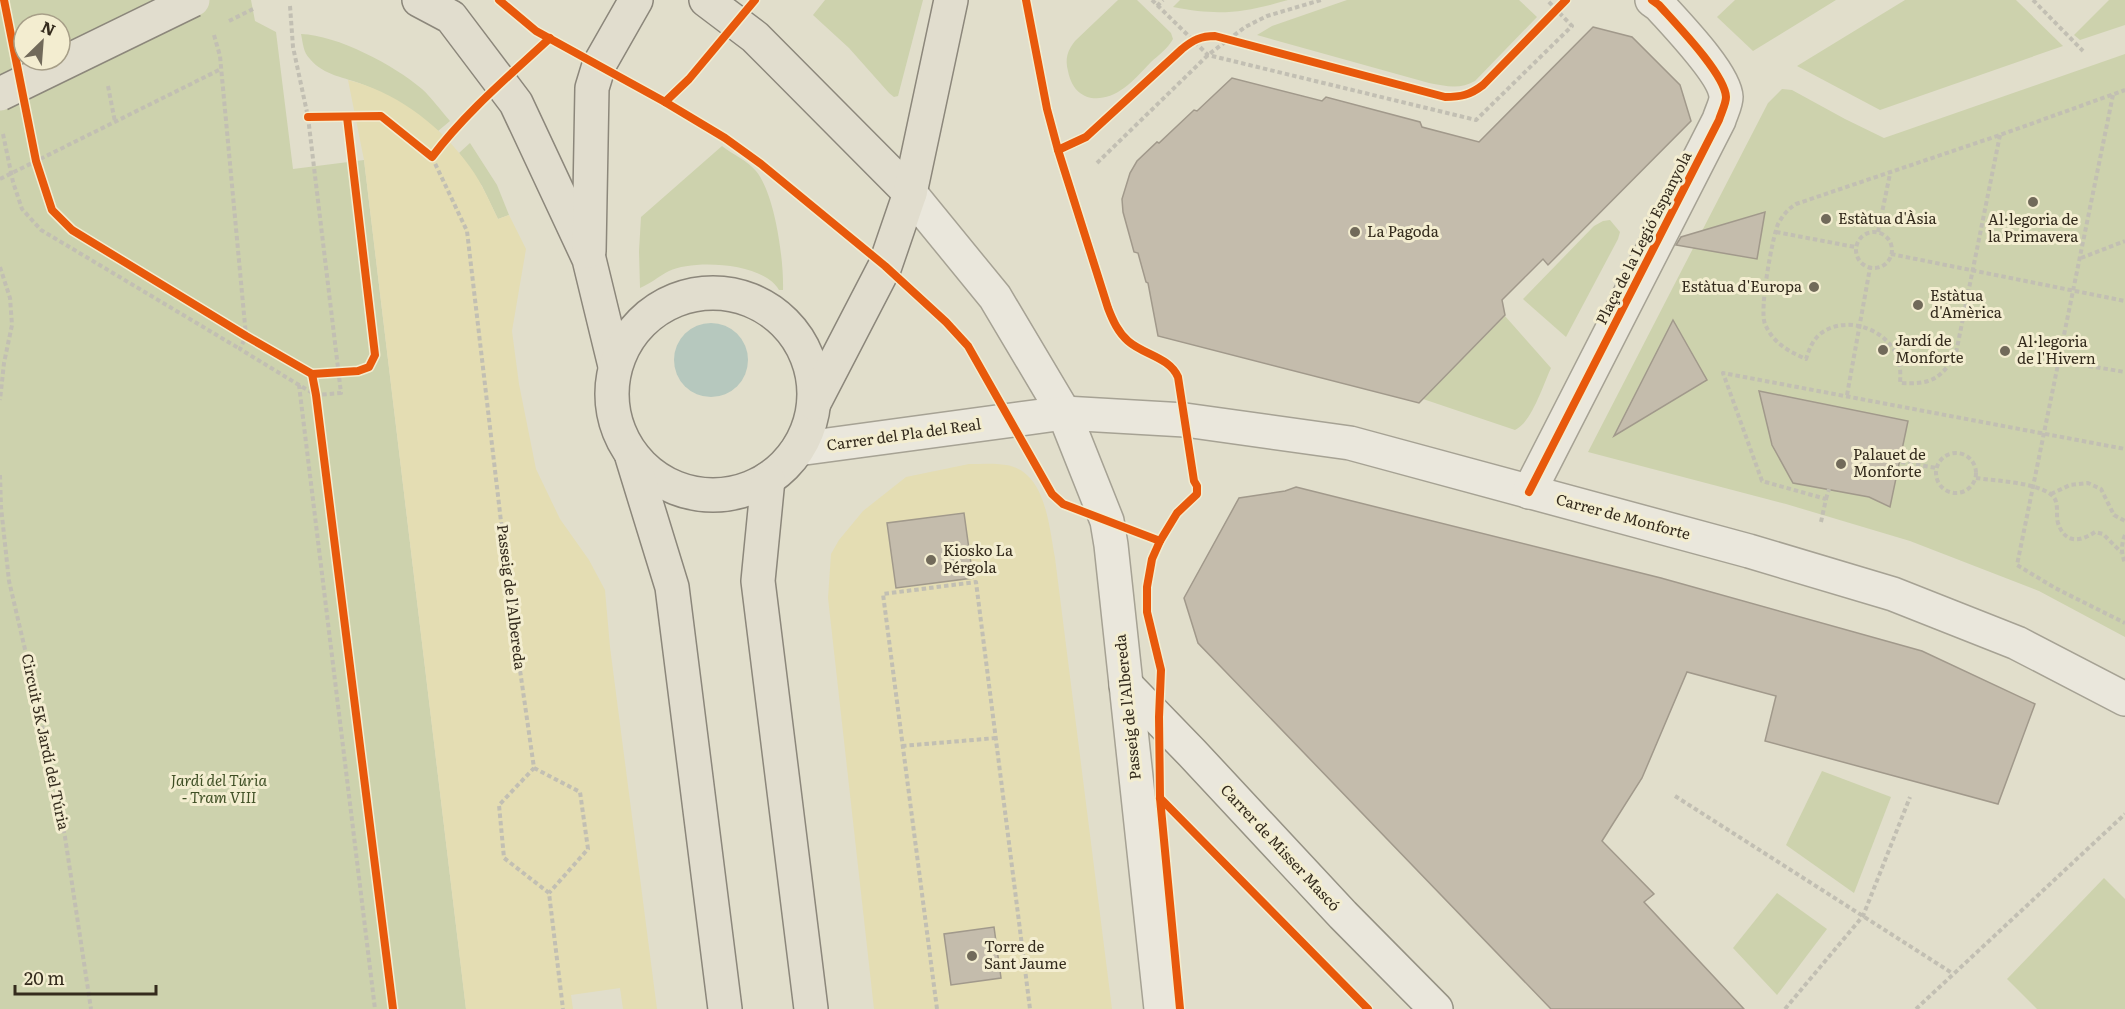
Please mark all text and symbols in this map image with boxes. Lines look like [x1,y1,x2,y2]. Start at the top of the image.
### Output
north arrow [12,12,72,72]
text: N [38,14,60,41]
street label: Plaça de la Legió Espanyola [1589,146,1697,328]
marker: Al·legoria de la Primavera [2026,195,2040,209]
place label: Estàtua d'Àsia [1838,206,1937,229]
place label: Al·legoria de la Primavera [1988,207,2079,247]
marker: Estàtua d'Àsia [1819,212,1833,226]
place label: La Pagoda [1367,219,1440,242]
marker: La Pagoda [1348,225,1362,239]
place label: Estàtua d'Europa [1681,274,1803,297]
marker: Estàtua d'Europa [1807,280,1821,294]
place label: Estàtua d'Amèrica [1930,283,2003,323]
marker: Estàtua d'Amèrica [1911,298,1925,312]
place label: Jardí de Monforte [1895,328,1964,368]
place label: Al·legoria de l'Hivern [2017,329,2096,369]
marker: Jardí de Monforte [1876,343,1890,357]
marker: Al·legoria de l'Hivern [1998,344,2012,358]
street label: Carrer del Pla del Real [825,411,983,456]
place label: Palauet de Monforte [1853,442,1926,482]
marker: Palauet de Monforte [1834,457,1848,471]
street label: Carrer de Monforte [1554,487,1693,545]
street label: Passeig de l'Albereda [492,523,533,672]
place label: Kiosko La Pérgola [943,538,1014,578]
marker: Kiosko La Pérgola [924,553,938,567]
street label: Passeig de l'Albereda [1107,632,1146,781]
street label: Circuit 5K Jardí del Túria [17,651,77,833]
park label: Jardí del Túria - Tram VIII [171,768,268,808]
street label: Carrer de Misser Mascó [1216,778,1346,916]
place label: Torre de Sant Jaume [984,934,1067,974]
marker: Torre de Sant Jaume [965,949,979,963]
scale bar [15,958,156,996]
text: 20 m [24,964,65,991]

